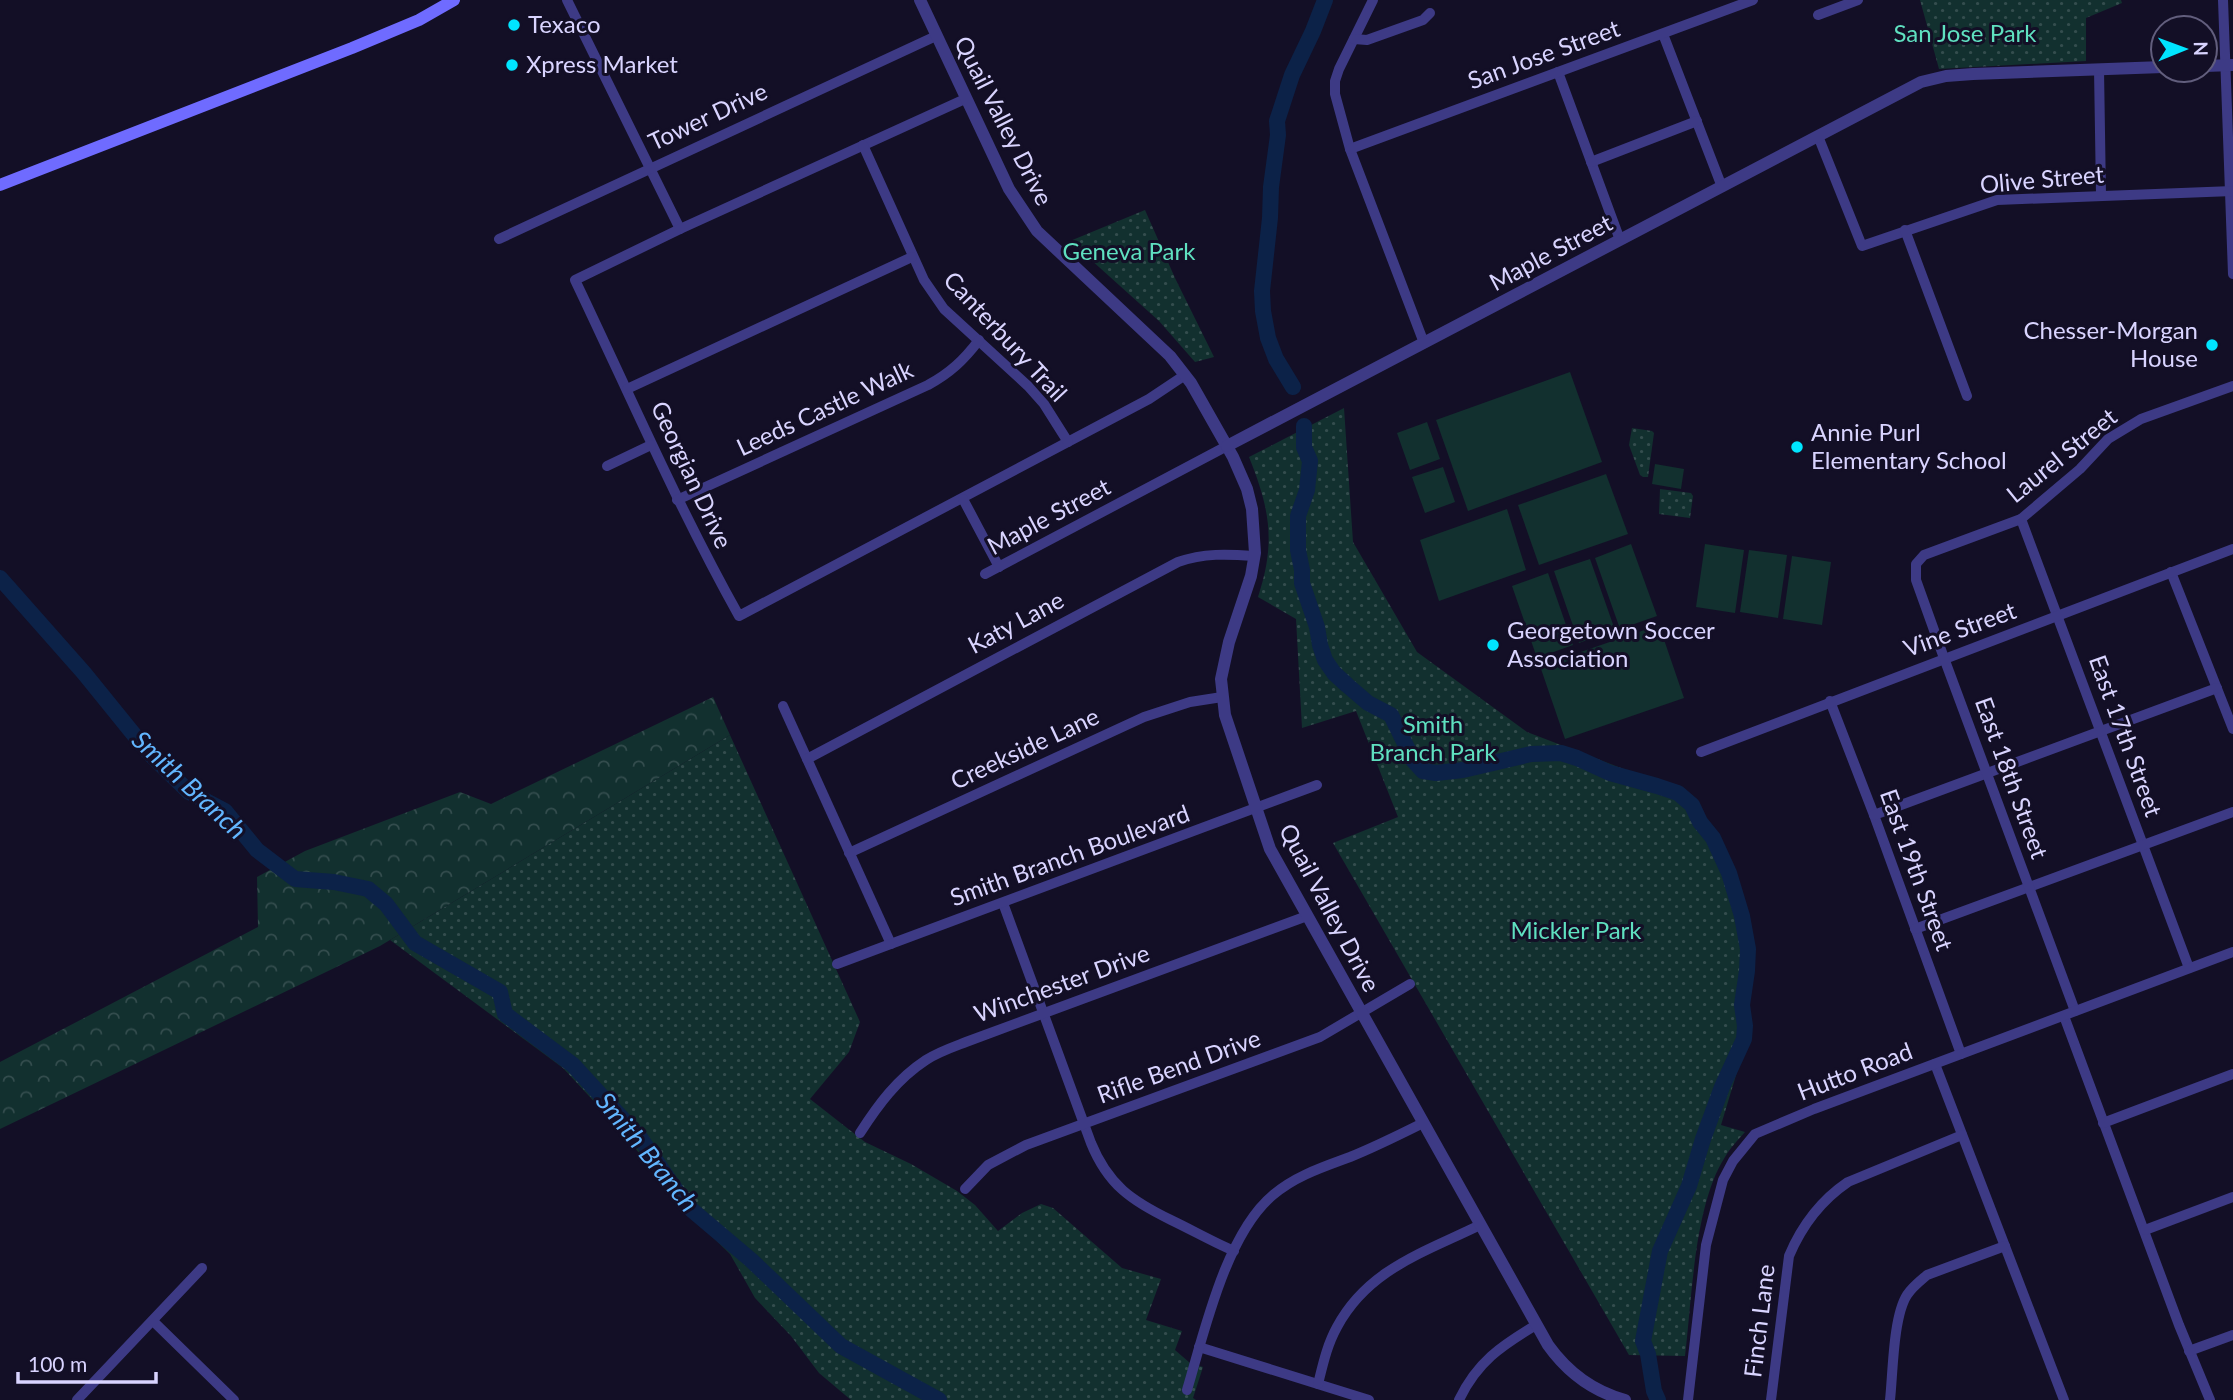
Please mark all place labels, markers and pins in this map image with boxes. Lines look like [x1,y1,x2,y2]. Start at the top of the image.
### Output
place label: Texaco [528,9,601,38]
marker: Texaco [506,17,522,33]
place label: Xpress Market [526,49,678,78]
marker: Xpress Market [504,57,520,73]
place label: Chesser-Morgan House [2024,315,2198,372]
marker: Chesser-Morgan House [2204,337,2220,353]
place label: Annie Purl Elementary School [1811,417,2007,474]
marker: Annie Purl Elementary School [1789,439,1805,455]
place label: Georgetown Soccer Association [1507,615,1715,672]
marker: Georgetown Soccer Association [1485,637,1501,653]

